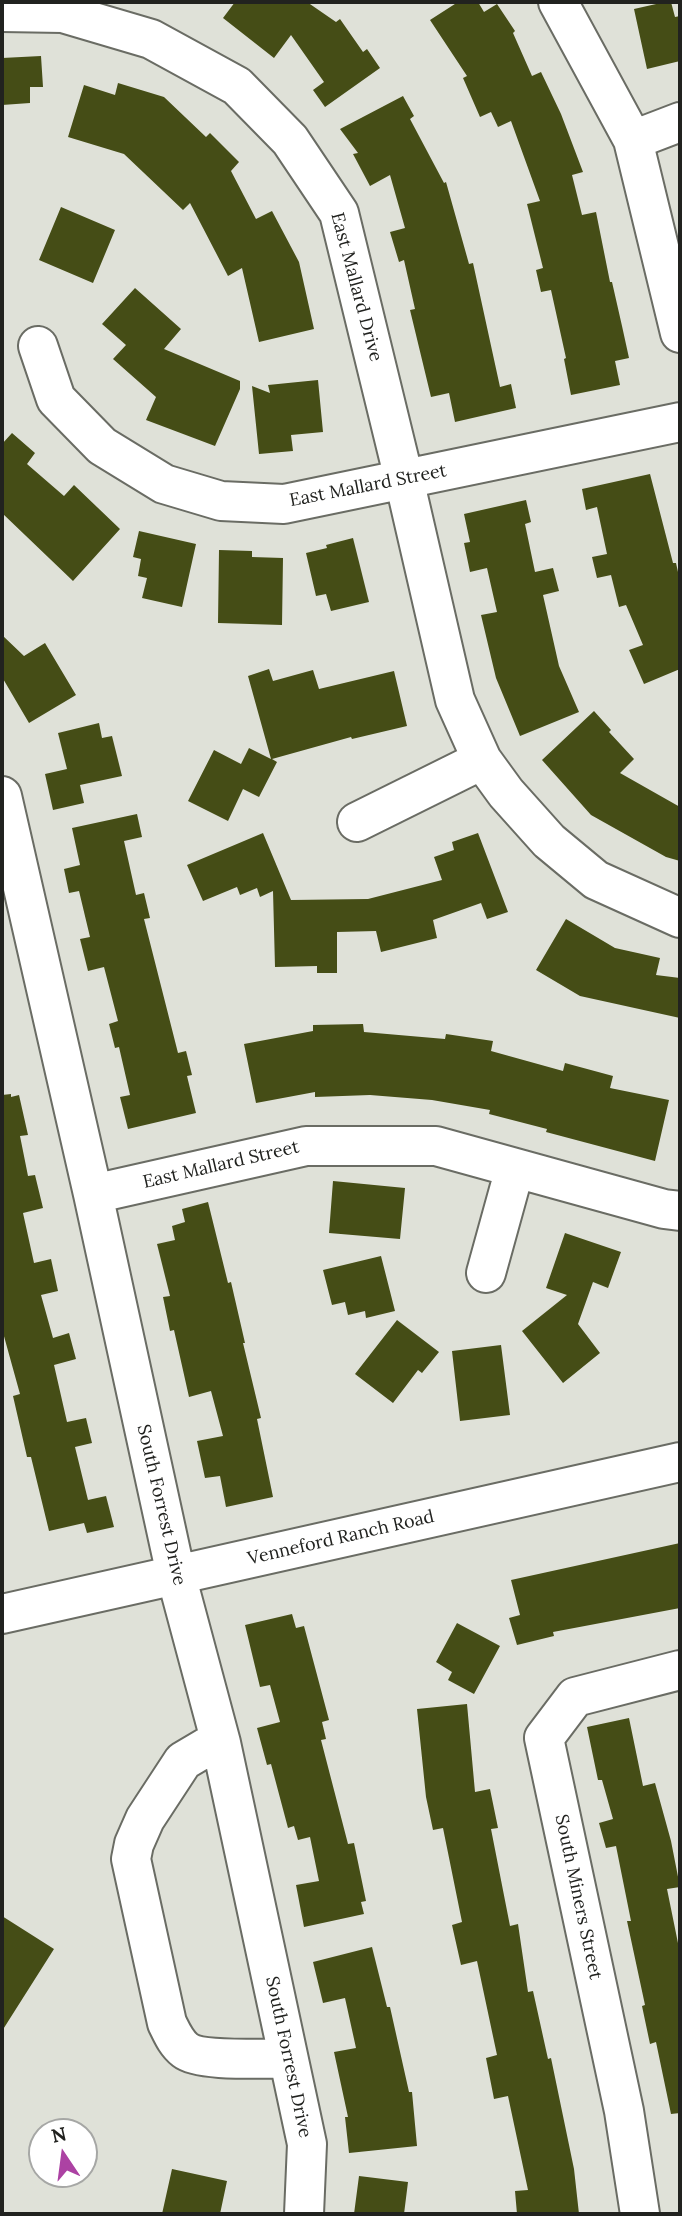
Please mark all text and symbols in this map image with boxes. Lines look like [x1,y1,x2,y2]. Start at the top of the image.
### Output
street label: East Mallard Drive [326,210,386,364]
street label: East Mallard Street [288,460,448,512]
street label: East Mallard Street [141,1137,301,1193]
street label: South Forrest Drive [132,1422,190,1588]
street label: Venneford Ranch Road [246,1506,436,1570]
street label: South Miners Street [550,1813,606,1981]
street label: South Forrest Drive [260,1974,316,2140]
north arrow [28,2118,98,2188]
text: N [49,2121,69,2148]

